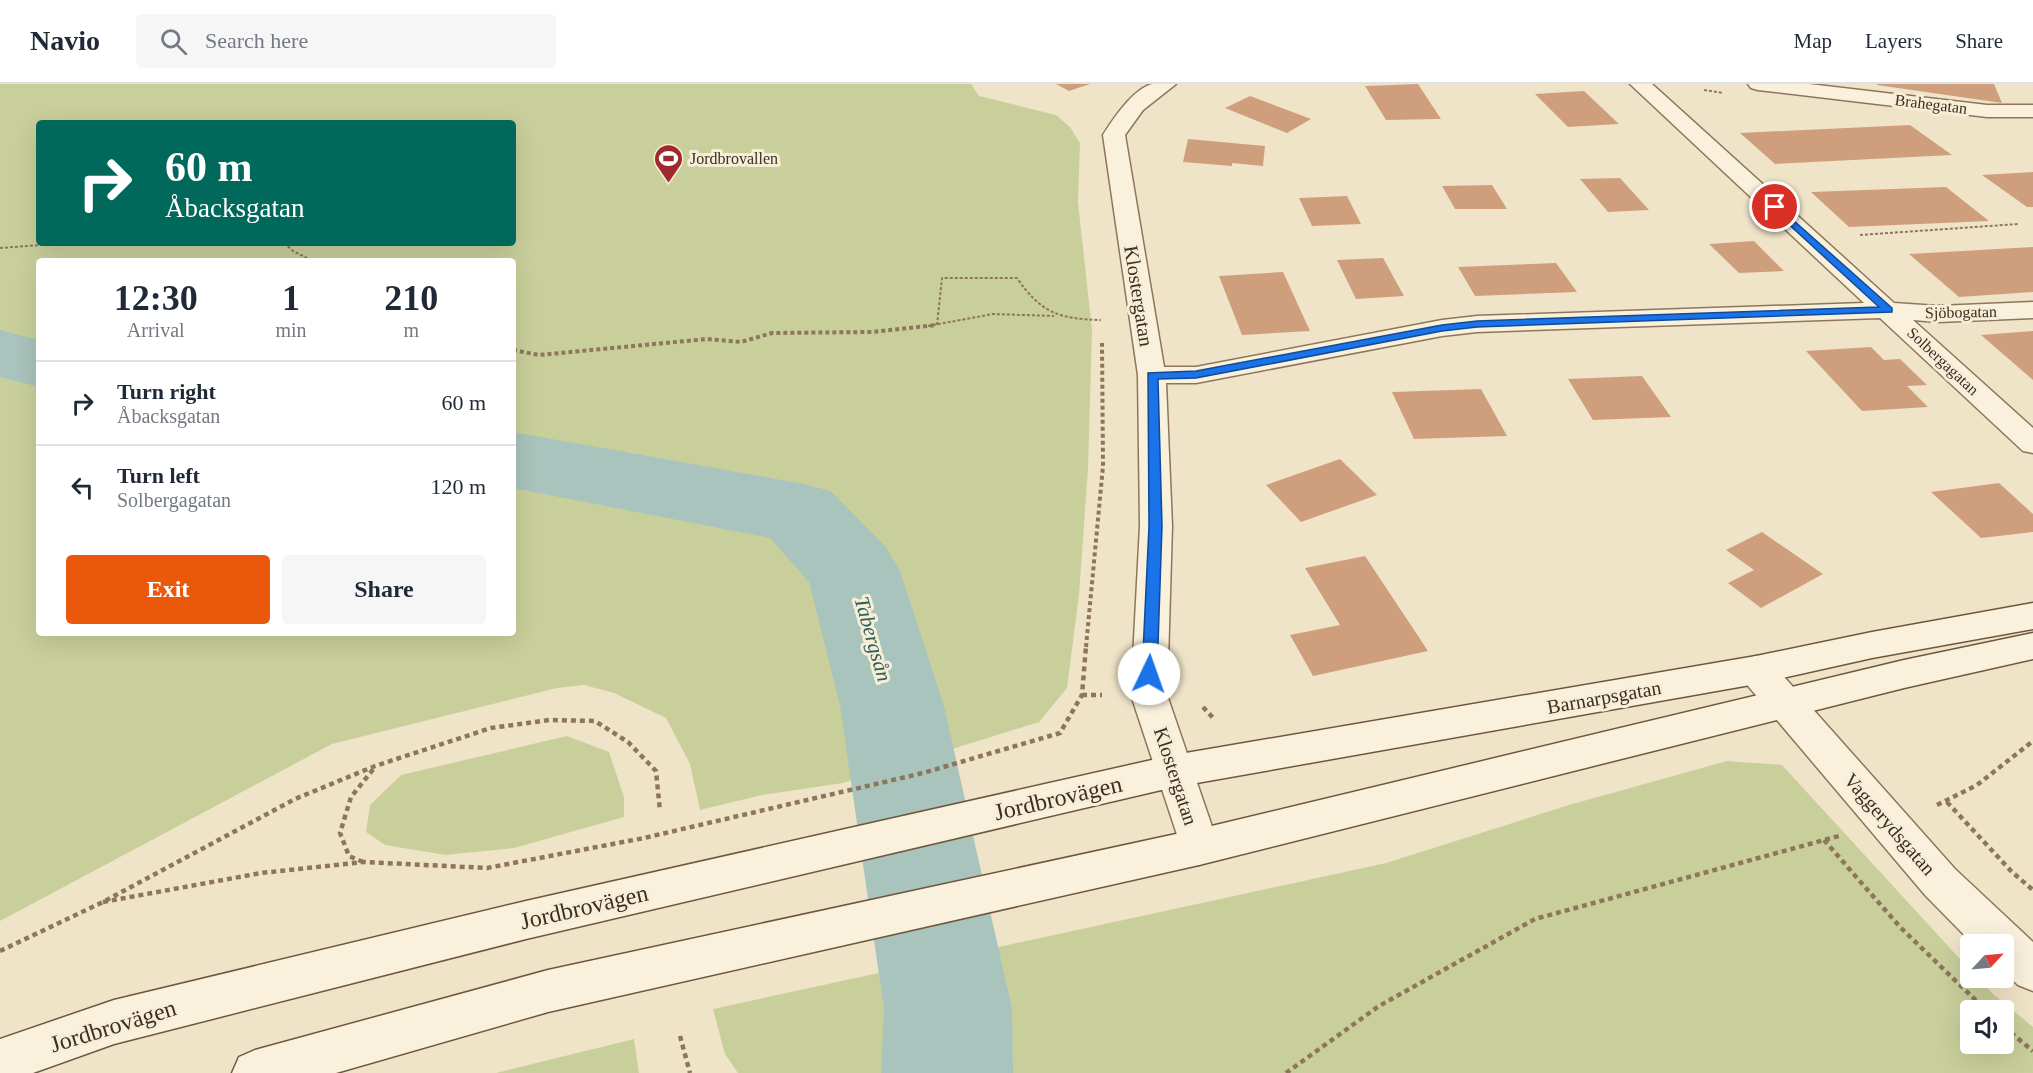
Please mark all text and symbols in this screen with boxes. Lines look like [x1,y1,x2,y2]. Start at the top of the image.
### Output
search box [136,14,556,68]
text: Navio [30,25,100,56]
icon: search [157,25,190,58]
text: Search here [205,28,308,53]
text: Map [1794,29,1832,53]
text: Layers [1865,29,1922,53]
text: Share [1955,29,2003,53]
street label: Brahegatan [1894,91,1968,118]
sports icon: Jordbrovallen [653,142,685,184]
icon: right [66,144,144,222]
text: 60 m [165,144,253,190]
place label: Jordbrovallen [690,150,778,167]
pin [1749,181,1800,232]
icon: arrive [1758,190,1791,223]
text: Åbacksgatan [165,193,304,223]
street label: Klostergatan [1119,244,1158,348]
text: 12:30 [114,278,198,318]
text: 1 [282,278,300,318]
text: 210 [384,278,438,318]
street label: Sjöbogatan [1925,303,1997,322]
text: Arrival [127,319,185,341]
text: min [275,319,307,341]
text: m [404,319,419,341]
street label: Solbergagatan [1903,324,1982,399]
text: Turn right [117,379,216,404]
icon: right [66,387,99,420]
text: 60 m [441,390,486,415]
text: Åbacksgatan [117,405,220,427]
text: Turn left [117,463,200,488]
icon: left [66,471,99,504]
text: 120 m [430,474,486,499]
text: Solbergagatan [117,489,231,511]
button: Exit [66,555,270,624]
button: Share [282,555,486,624]
water label: Tabergsån [849,594,897,684]
position arrow [1117,642,1181,706]
street label: Barnarpsgatan [1545,676,1663,719]
street label: Klostergatan [1149,724,1202,828]
street label: Vaggerydsgatan [1839,769,1940,880]
street label: Jordbrovägen [991,771,1125,825]
street label: Jordbrovägen [517,880,651,934]
north arrow [1960,934,2014,988]
map controls [1960,934,2014,1054]
street label: Jordbrovägen [47,994,179,1058]
button: sound [1960,1000,2014,1054]

